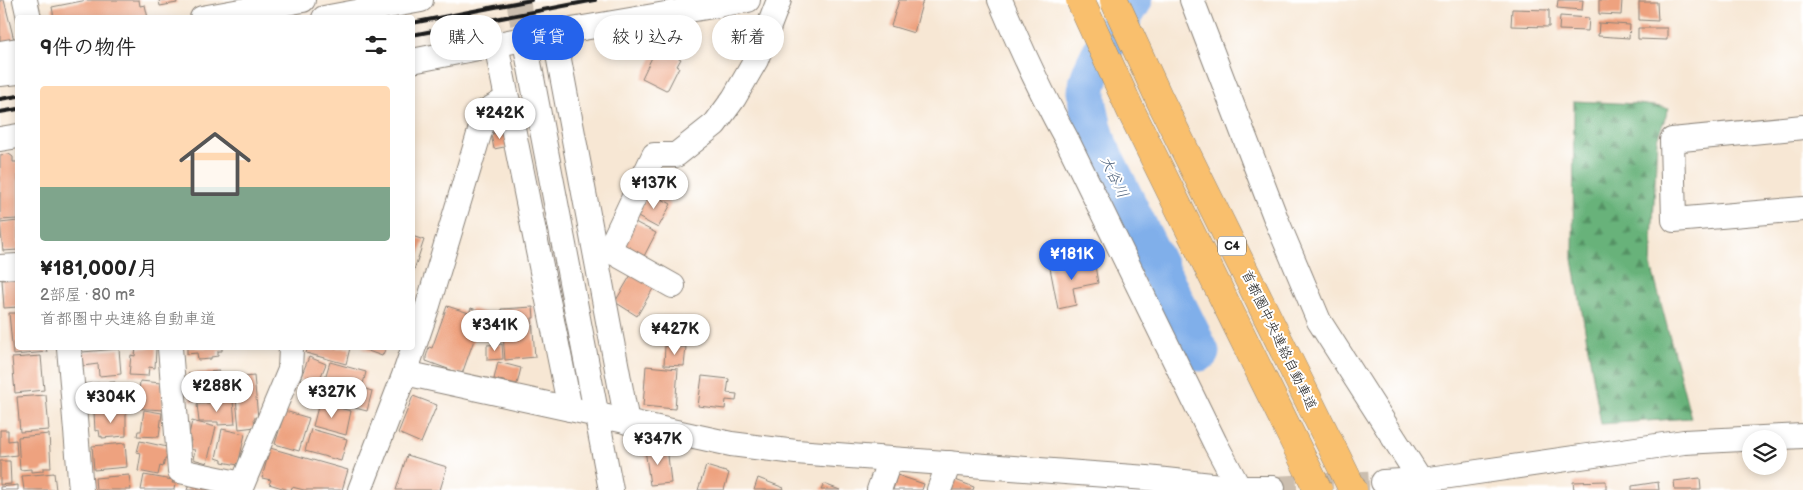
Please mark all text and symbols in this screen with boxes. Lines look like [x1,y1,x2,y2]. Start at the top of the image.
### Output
chip: 購入 [430,15,502,60]
chip: 賃貸 [512,15,584,60]
chip: 絞り込み [594,15,702,60]
chip: 新着 [712,15,784,60]
icon: filters [362,31,390,59]
text: 9件の物件 [40,35,136,60]
pin: ¥242K [465,98,535,140]
text: ¥242K [476,104,524,123]
icon: home [170,119,260,209]
water label: 大谷川 [1096,153,1132,201]
pin: ¥137K [619,168,689,210]
text: ¥137K [631,174,677,193]
road number: C4 [1218,237,1246,256]
pin: ¥181K [1037,238,1107,281]
text: ¥181K [1050,245,1094,264]
text: ¥181,000/月 [40,256,158,281]
street label: 首都圏中央連絡自動車道 [1238,267,1320,413]
text: 2部屋 · 80 m² [40,286,135,305]
text: 首都圏中央連絡自動車道 [40,310,216,329]
pin: ¥341K [460,310,530,352]
pin: ¥427K [640,314,710,356]
text: ¥341K [472,316,518,335]
text: ¥427K [651,320,699,339]
pin: ¥288K [182,370,252,413]
pin: ¥327K [297,376,367,419]
text: ¥288K [192,377,242,396]
pin: ¥304K [76,382,146,424]
text: ¥327K [308,383,356,402]
text: ¥304K [86,388,136,407]
pin: ¥347K [623,424,693,466]
text: ¥347K [634,430,682,449]
map controls [1742,430,1787,475]
button: layers [1742,430,1787,475]

